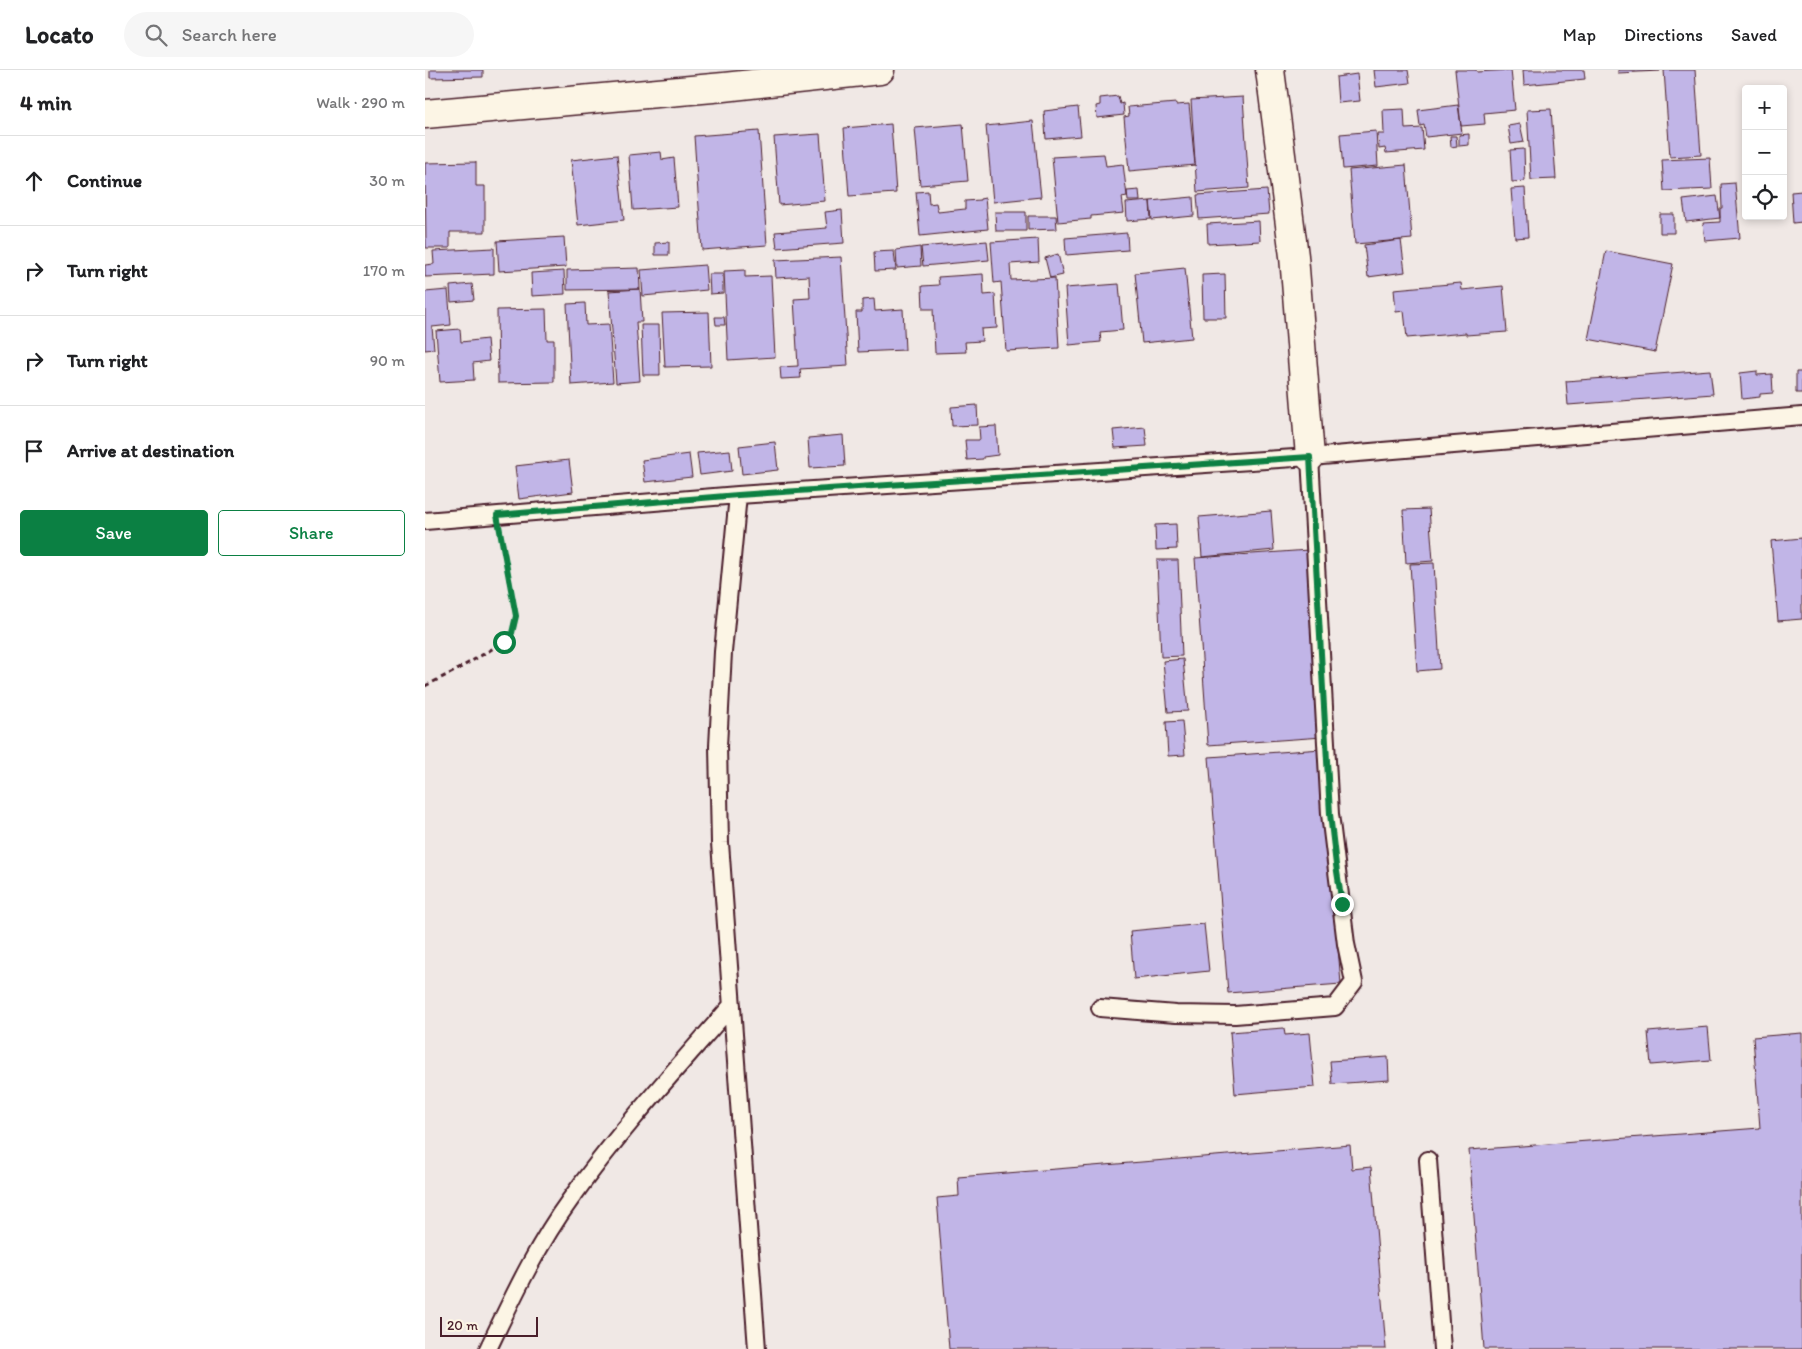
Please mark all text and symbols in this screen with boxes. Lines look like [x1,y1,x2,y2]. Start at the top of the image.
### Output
search box [124,12,474,57]
text: Locato [25,20,94,49]
icon: search [142,21,170,49]
text: Search here [182,23,277,46]
text: Map [1563,24,1596,46]
text: Directions [1624,24,1703,46]
text: Saved [1731,24,1777,46]
map controls [1742,85,1787,220]
button: + [1742,85,1787,130]
text: 4 min [20,90,72,115]
text: Walk · 290 m [316,93,405,112]
button: − [1742,130,1787,175]
icon: ahead [20,167,48,195]
text: Continue [67,169,142,192]
text: 30 m [369,171,405,190]
button: locate [1742,175,1787,220]
icon: right [20,257,48,285]
text: Turn right [67,259,148,282]
text: 170 m [363,261,405,280]
icon: right [20,347,48,375]
text: Turn right [67,349,148,372]
text: 90 m [370,351,405,370]
icon: arrive [20,437,48,465]
text: Arrive at destination [67,439,234,462]
button: Save [20,510,208,556]
button: Share [218,510,405,556]
route start [493,631,516,654]
route end [1331,893,1354,916]
scale bar [440,1314,537,1337]
text: 20 m [447,1317,478,1334]

